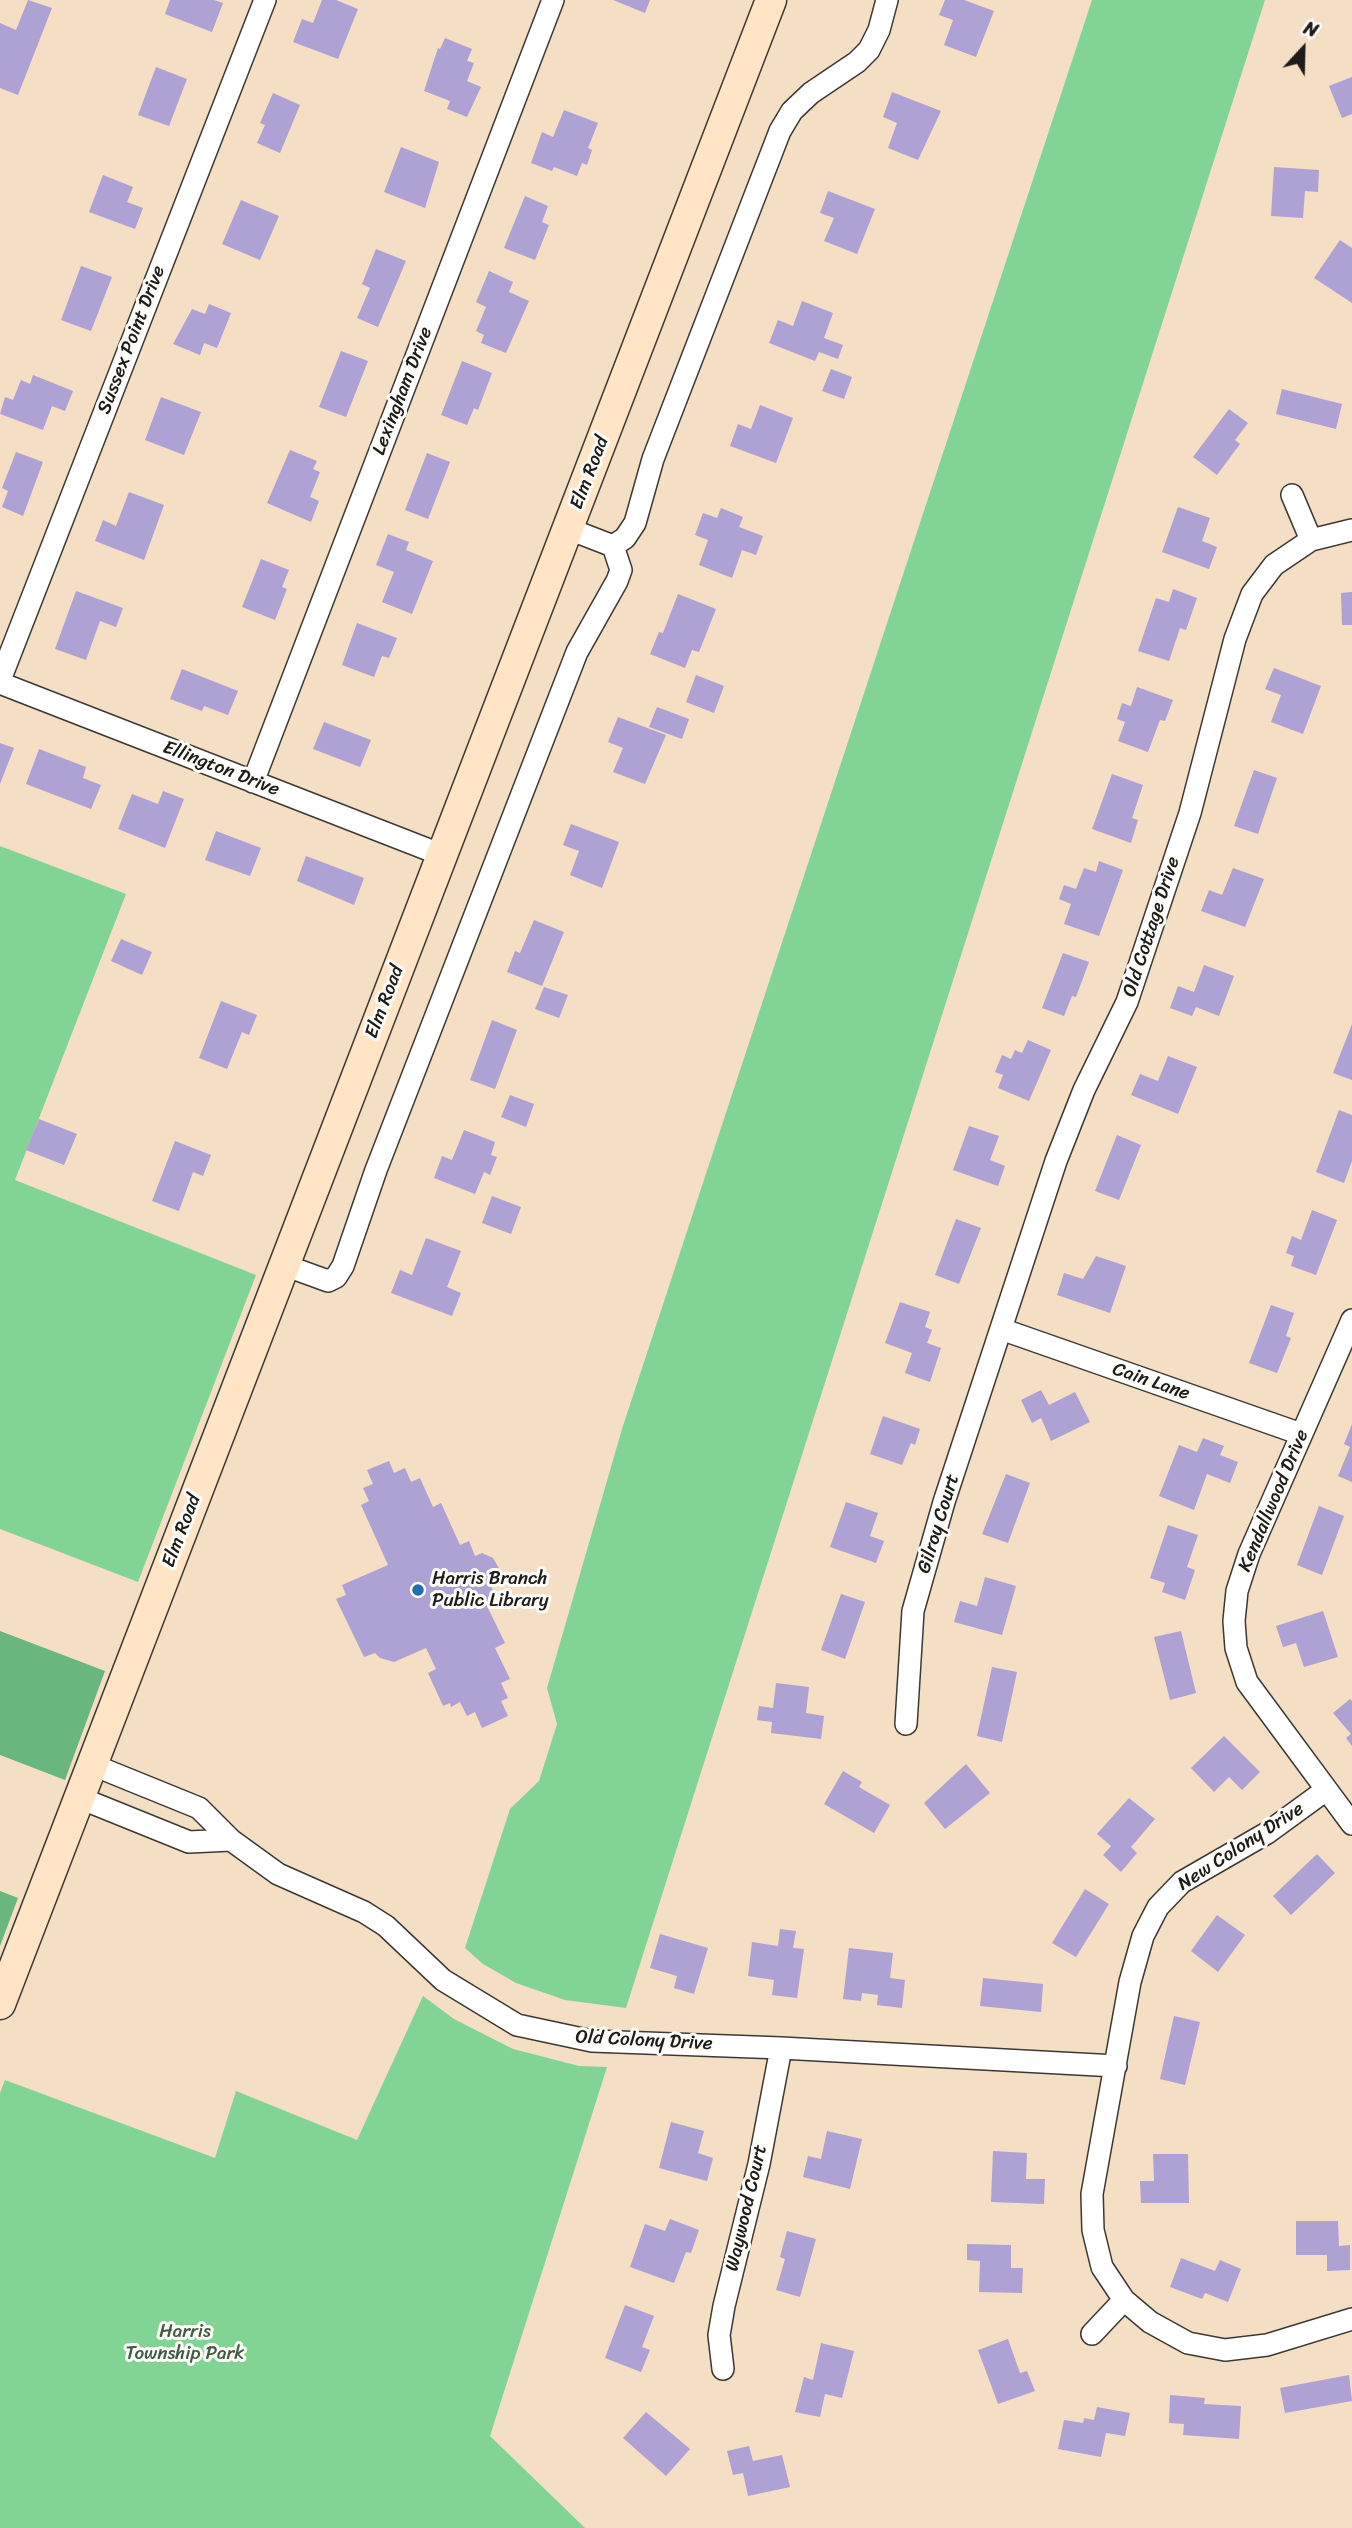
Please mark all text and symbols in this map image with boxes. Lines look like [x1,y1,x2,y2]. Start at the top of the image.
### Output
text: N [1299,11,1323,47]
north arrow [1268,14,1338,84]
street label: Sussex Point Drive [93,263,171,417]
street label: Lexingham Drive [368,324,438,458]
street label: Elm Road [566,433,614,513]
street label: Ellington Drive [160,736,282,802]
street label: Old Cottage Drive [1119,854,1185,1000]
street label: Elm Road [361,962,409,1042]
street label: Cain Lane [1109,1358,1193,1406]
street label: Kendallwood Drive [1234,1427,1314,1575]
street label: Gilroy Court [913,1472,965,1576]
street label: Elm Road [158,1491,206,1571]
place label: Harris Branch Public Library [432,1568,549,1612]
marker: Harris Branch Public Library [410,1582,426,1598]
street label: New Colony Drive [1174,1798,1308,1896]
street label: Old Colony Drive [575,2026,713,2056]
street label: Waywood Court [721,2143,773,2273]
park label: Harris Township Park [126,2321,244,2365]

